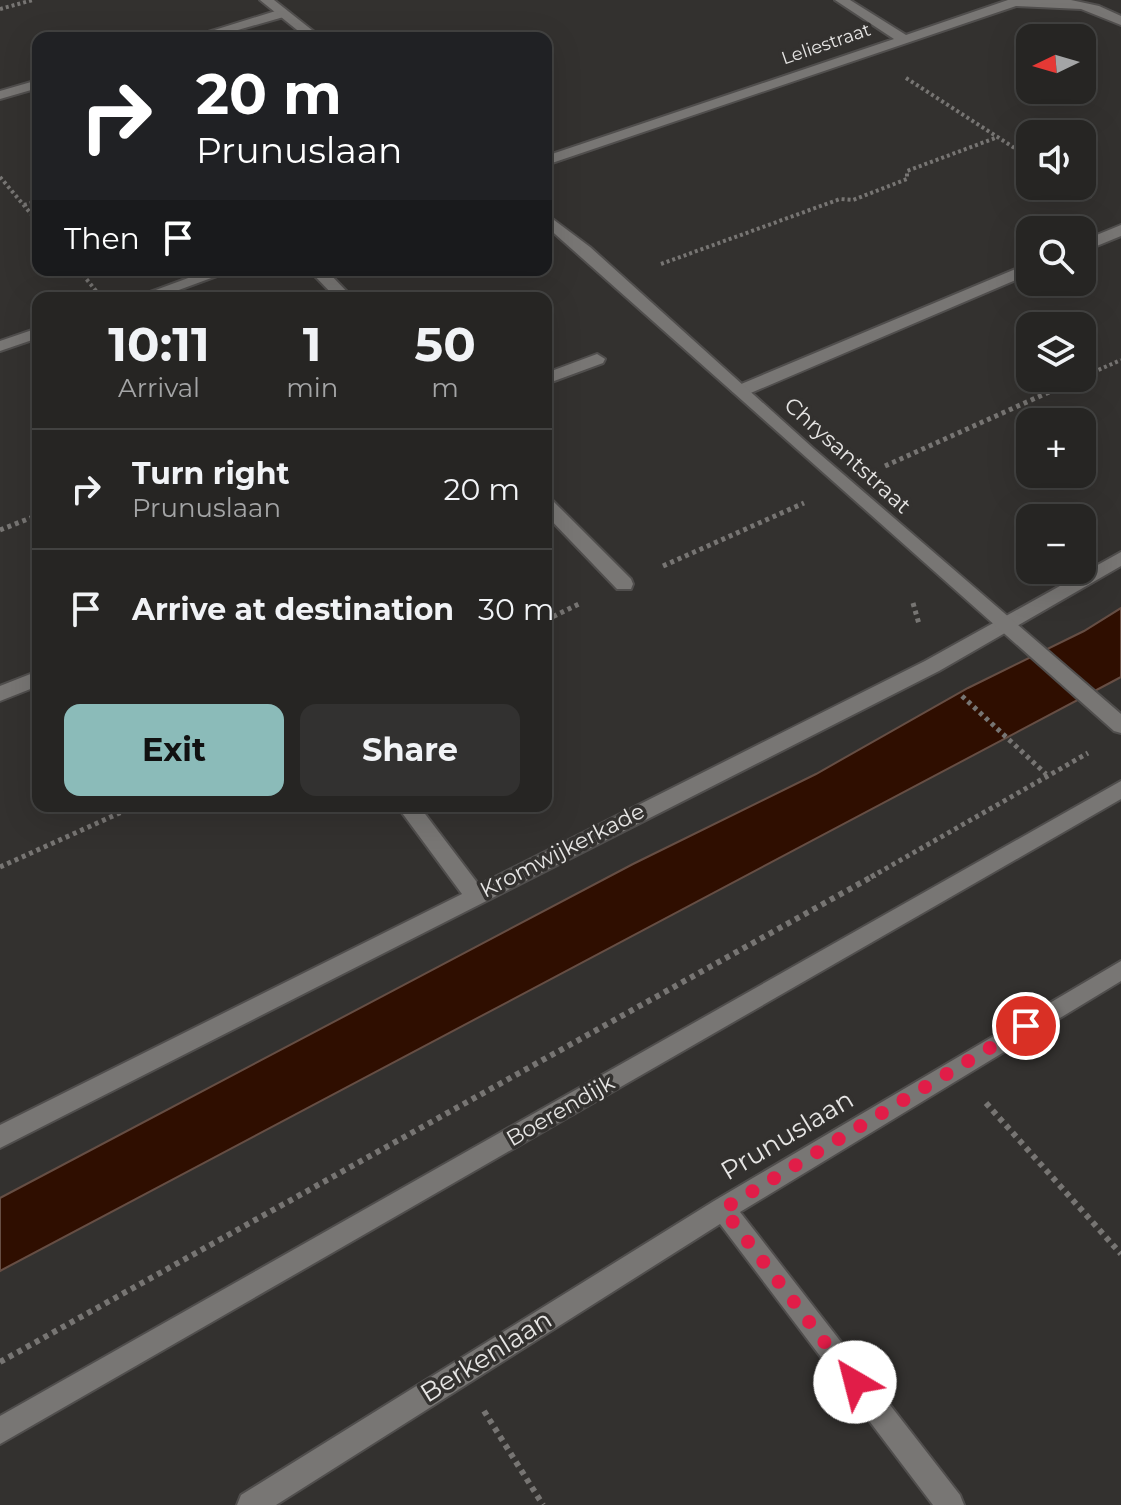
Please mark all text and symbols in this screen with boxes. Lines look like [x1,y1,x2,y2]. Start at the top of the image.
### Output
street label: Leliestraat [778,18,874,70]
north arrow [1016,24,1096,104]
map controls [1016,24,1096,584]
text: 20 m [196,60,342,128]
icon: right [64,64,168,168]
button: sound [1016,120,1096,200]
text: Prunuslaan [196,128,402,172]
icon: arrive [156,216,200,260]
button: search [1016,216,1096,296]
text: Then [64,220,140,257]
button: layers [1016,312,1096,392]
text: 10:11 [108,315,210,373]
text: 1 [303,315,322,373]
text: 50 [415,315,476,373]
text: Arrival [118,372,200,404]
text: min [286,372,338,404]
text: m [431,372,459,404]
street label: Chrysantstraat [779,391,917,519]
button: + [1016,408,1096,488]
text: Turn right [132,455,289,492]
icon: right [64,467,108,511]
text: 20 m [443,471,520,508]
text: Prunuslaan [132,492,281,524]
button: − [1016,504,1096,584]
icon: arrive [64,587,108,631]
text: Arrive at destination [132,591,454,628]
text: 30 m [478,591,555,628]
button: Exit [64,704,284,796]
button: Share [300,704,520,796]
street label: Kromwijkerkade [475,797,649,904]
pin [992,992,1060,1060]
icon: arrive [1004,1004,1048,1048]
street label: Boerendijk [501,1068,620,1152]
street label: Prunuslaan [715,1083,859,1187]
street label: Berkenlaan [414,1303,558,1409]
position arrow [813,1340,897,1424]

